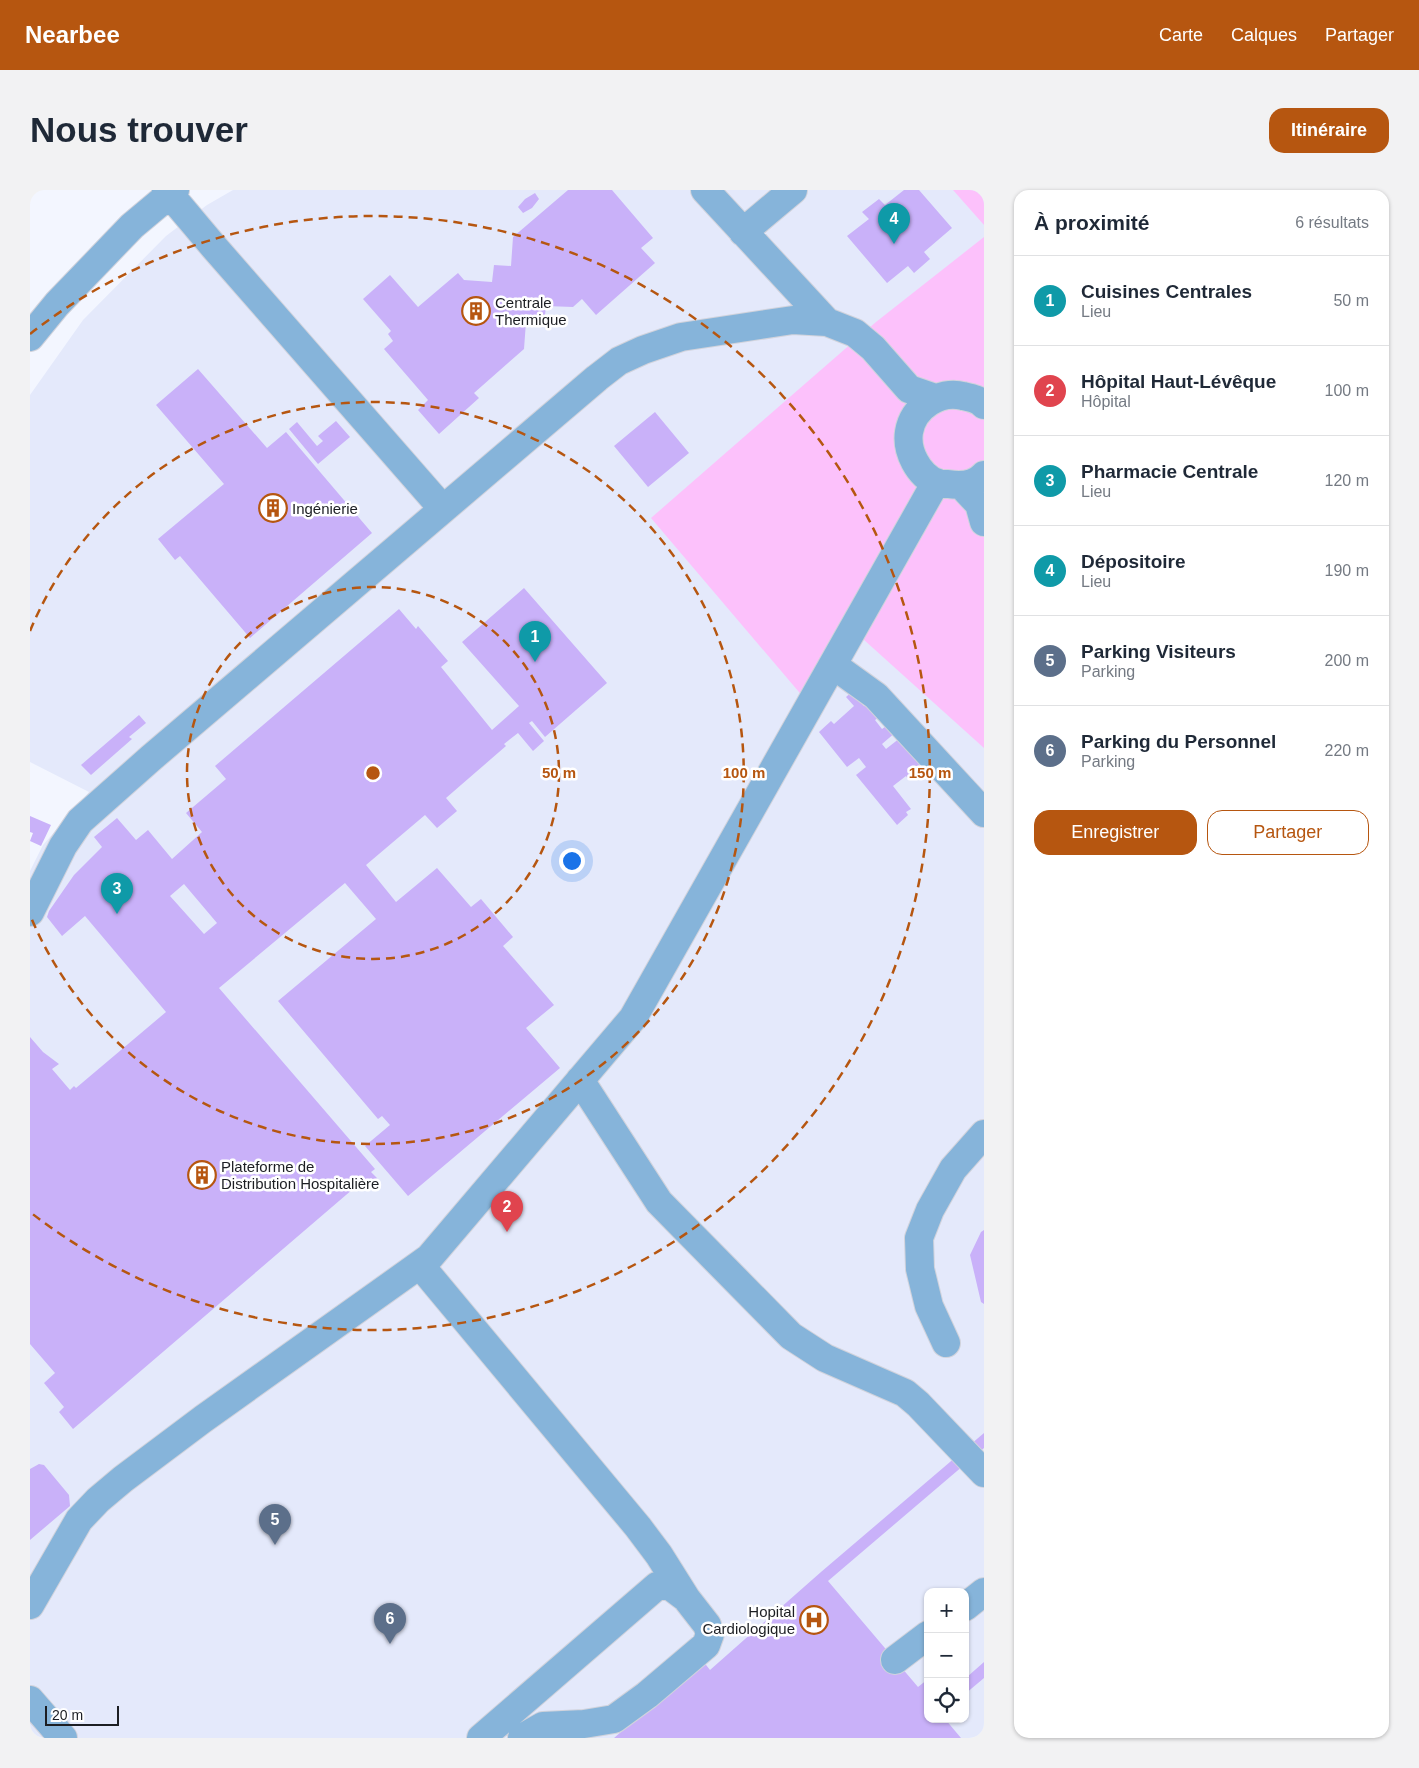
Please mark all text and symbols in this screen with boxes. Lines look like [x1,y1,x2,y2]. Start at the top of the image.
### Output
text: Nearbee [25,21,120,48]
text: Carte [1159,25,1203,45]
text: Calques [1231,25,1297,45]
text: Partager [1325,25,1394,45]
button: Itinéraire [1269,108,1389,153]
text: Nous trouver [30,110,248,149]
pin: 4 [878,203,910,244]
text: À proximité [1034,211,1150,234]
text: 6 résultats [1295,214,1369,231]
text: Cuisines Centrales [1081,281,1252,302]
text: 1 [1046,292,1054,309]
text: 50 m [1333,292,1369,309]
place label: Centrale Thermique [495,294,567,328]
building icon: Centrale Thermique [461,296,491,326]
text: Lieu [1081,303,1111,320]
text: Hôpital Haut-Lévêque [1081,371,1276,392]
text: 2 [1046,382,1054,399]
text: 100 m [1325,382,1369,399]
text: Hôpital [1081,393,1131,410]
text: Pharmacie Centrale [1081,461,1258,482]
text: 3 [1046,472,1054,489]
text: 120 m [1325,472,1369,489]
text: Lieu [1081,483,1111,500]
building icon: Ingénierie [258,493,288,523]
place label: Ingénierie [292,500,358,517]
text: Dépositoire [1081,551,1186,572]
text: 4 [1046,562,1054,579]
text: 190 m [1325,562,1369,579]
text: Lieu [1081,573,1111,590]
pin: 1 [519,621,551,662]
text: Parking Visiteurs [1081,641,1236,662]
text: 5 [1046,652,1054,669]
text: 200 m [1325,652,1369,669]
text: Parking [1081,663,1135,680]
text: Parking du Personnel [1081,731,1276,752]
text: 6 [1046,742,1054,759]
text: 220 m [1325,742,1369,759]
text: Parking [1081,753,1135,770]
centre of rings [364,764,382,782]
text: 50 m [542,764,576,781]
text: 100 m [723,764,765,781]
text: 150 m [909,764,951,781]
button: Enregistrer [1034,810,1197,855]
button: Partager [1207,810,1369,855]
your location [559,848,585,874]
pin: 3 [101,873,133,914]
place label: Plateforme de Distribution Hospitalière [221,1158,379,1192]
building icon: Plateforme de Distribution Hospitalière [187,1160,217,1190]
pin: 2 [491,1191,523,1232]
pin: 5 [259,1504,291,1545]
map controls [924,1588,969,1723]
button: + [924,1588,969,1633]
pin: 6 [374,1603,406,1644]
place label: Hopital Cardiologique [702,1603,795,1637]
hospital icon: Hopital Cardiologique [799,1605,829,1635]
button: − [924,1633,969,1678]
button: locate [924,1678,969,1723]
scale bar [45,1703,119,1726]
text: 20 m [52,1707,83,1723]

